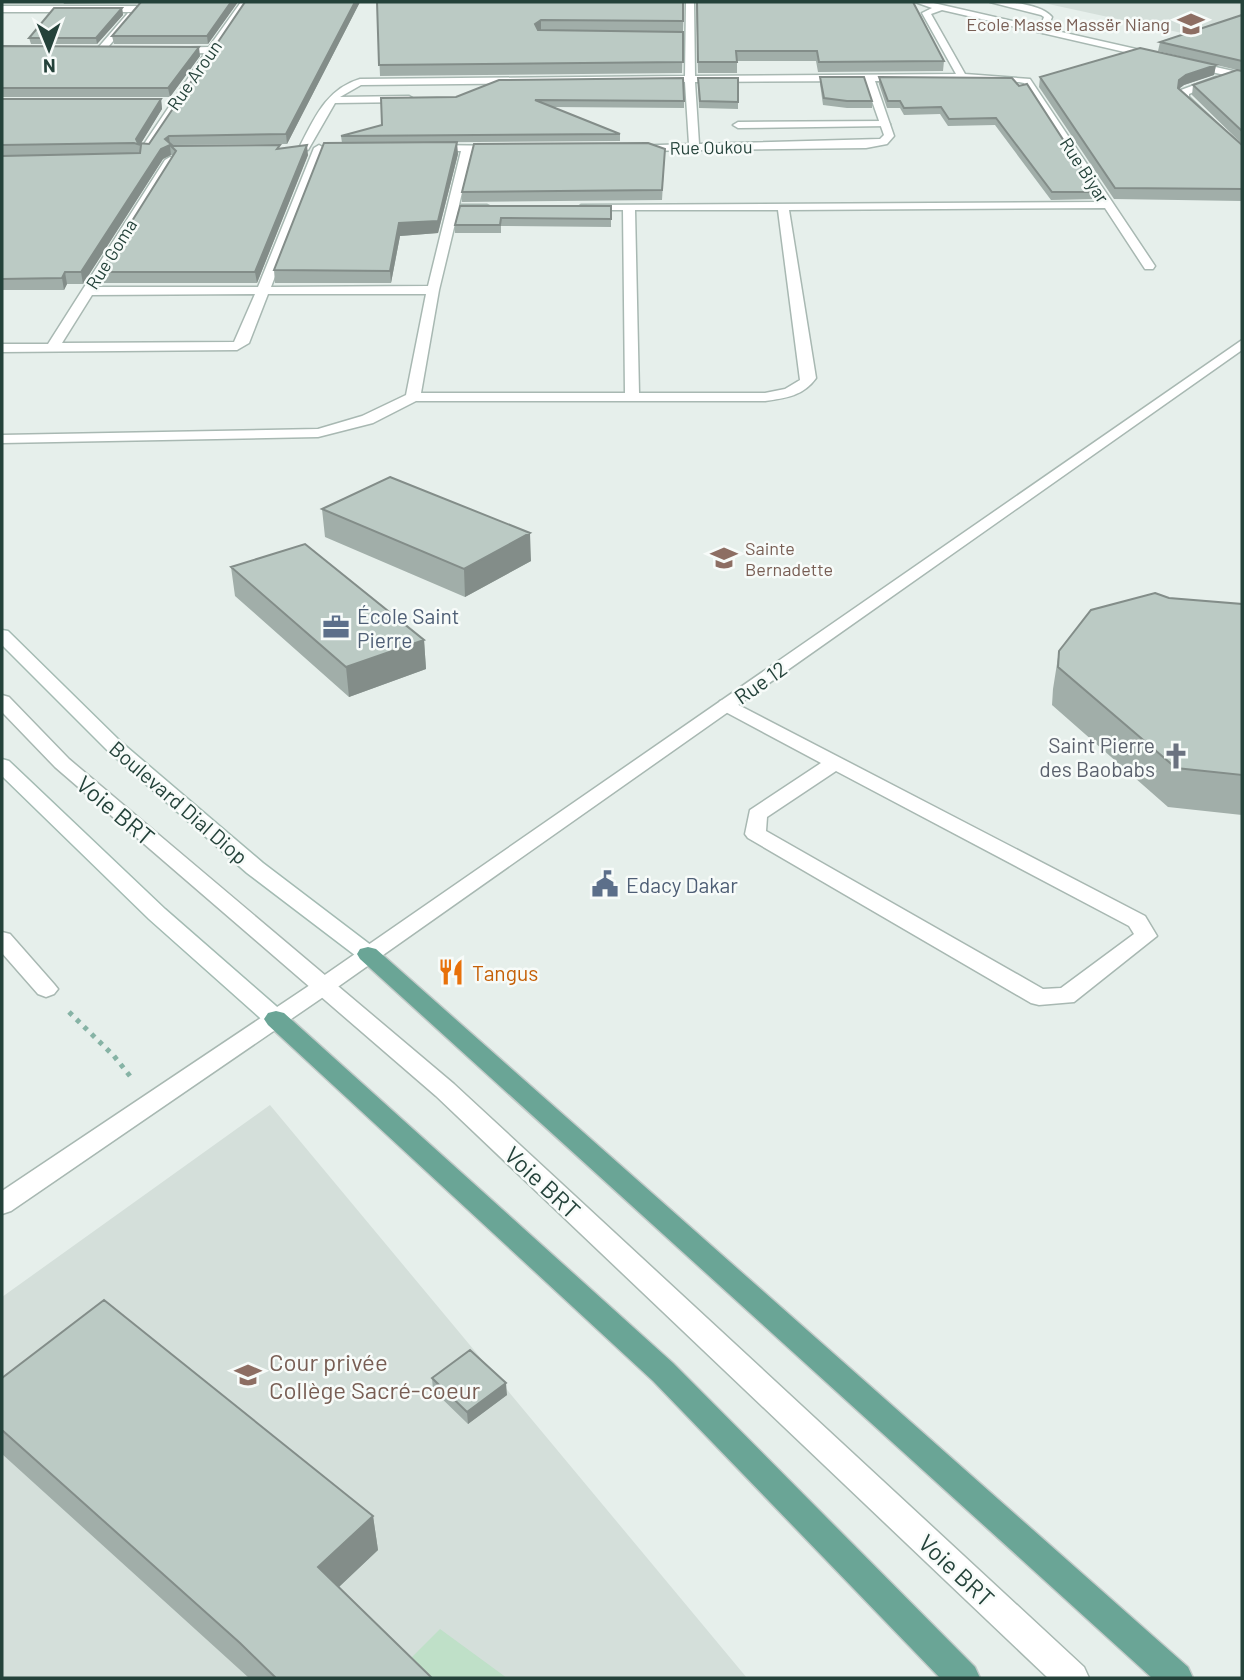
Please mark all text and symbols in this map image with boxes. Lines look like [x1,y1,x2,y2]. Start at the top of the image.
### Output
school or university icon: Ecole Masse Massër Niang [1176,9,1206,39]
place label: Ecole Masse Massër Niang [966,13,1170,35]
north arrow [14,14,84,84]
street label: Rue Aroun [162,36,226,114]
text: N [43,55,56,78]
street label: Rue Biyar [1056,133,1115,207]
street label: Rue Oukou [669,135,753,159]
street label: Rue Goma [81,215,141,293]
place label: Sainte Bernadette [745,537,833,580]
school or university icon: Sainte Bernadette [709,543,739,573]
place label: École Saint Pierre [357,603,460,652]
office icon: École Saint Pierre [321,612,351,642]
street label: Rue 12 [729,655,791,709]
place label: Saint Pierre des Baobabs [1039,732,1155,781]
street label: Boulevard Dial Diop [105,735,253,869]
church icon: Saint Pierre des Baobabs [1161,741,1191,771]
street label: Voie BRT [71,769,161,851]
public building icon: Edacy Dakar [590,869,620,899]
place label: Edacy Dakar [626,872,738,897]
restaurant icon: Tangus [436,957,466,987]
place label: Tangus [472,960,538,985]
street label: Voie BRT [499,1140,587,1224]
place label: Cour privée Collège Sacré-coeur [269,1347,481,1404]
school or university icon: Cour privée Collège Sacré-coeur [233,1360,263,1390]
street label: Voie BRT [913,1528,1001,1612]

